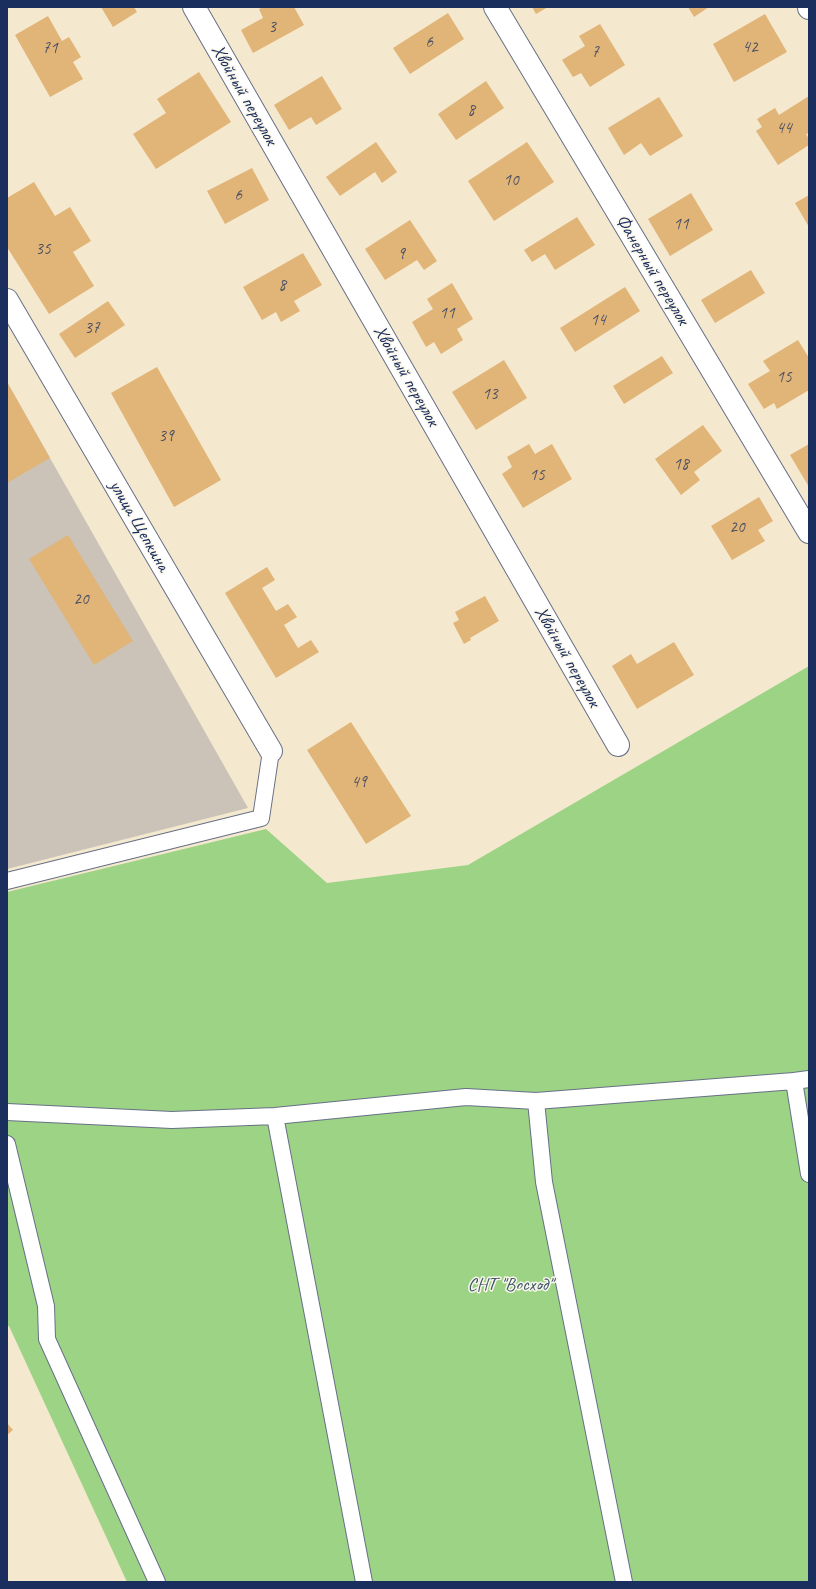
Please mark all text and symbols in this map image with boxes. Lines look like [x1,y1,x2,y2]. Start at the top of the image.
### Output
house number: 3 [268,18,276,38]
house number: 6 [425,33,433,53]
house number: 42 [742,38,758,58]
house number: 71 [42,39,58,59]
street label: Хвойный переулок [206,41,282,149]
house number: 7 [591,43,599,63]
house number: 8 [467,101,475,121]
house number: 44 [776,119,792,139]
house number: 10 [503,171,519,191]
house number: 6 [234,186,242,206]
street label: Фанерный переулок [610,211,694,329]
house number: 11 [673,215,689,235]
house number: 35 [35,240,51,260]
house number: 9 [397,245,405,265]
house number: 8 [278,276,286,296]
house number: 11 [439,304,455,324]
house number: 14 [590,311,606,331]
house number: 37 [84,319,100,339]
street label: Хвойный переулок [368,322,444,430]
house number: 15 [776,368,792,388]
house number: 13 [482,385,498,405]
house number: 39 [158,427,174,447]
house number: 18 [673,455,689,475]
house number: 15 [529,466,545,486]
street label: улица Щепкина [104,476,174,576]
house number: 20 [729,518,745,538]
house number: 20 [73,590,89,610]
street label: Хвойный переулок [529,603,605,711]
house number: 49 [351,773,367,793]
park label: СНТ "Восход" [467,1274,553,1296]

